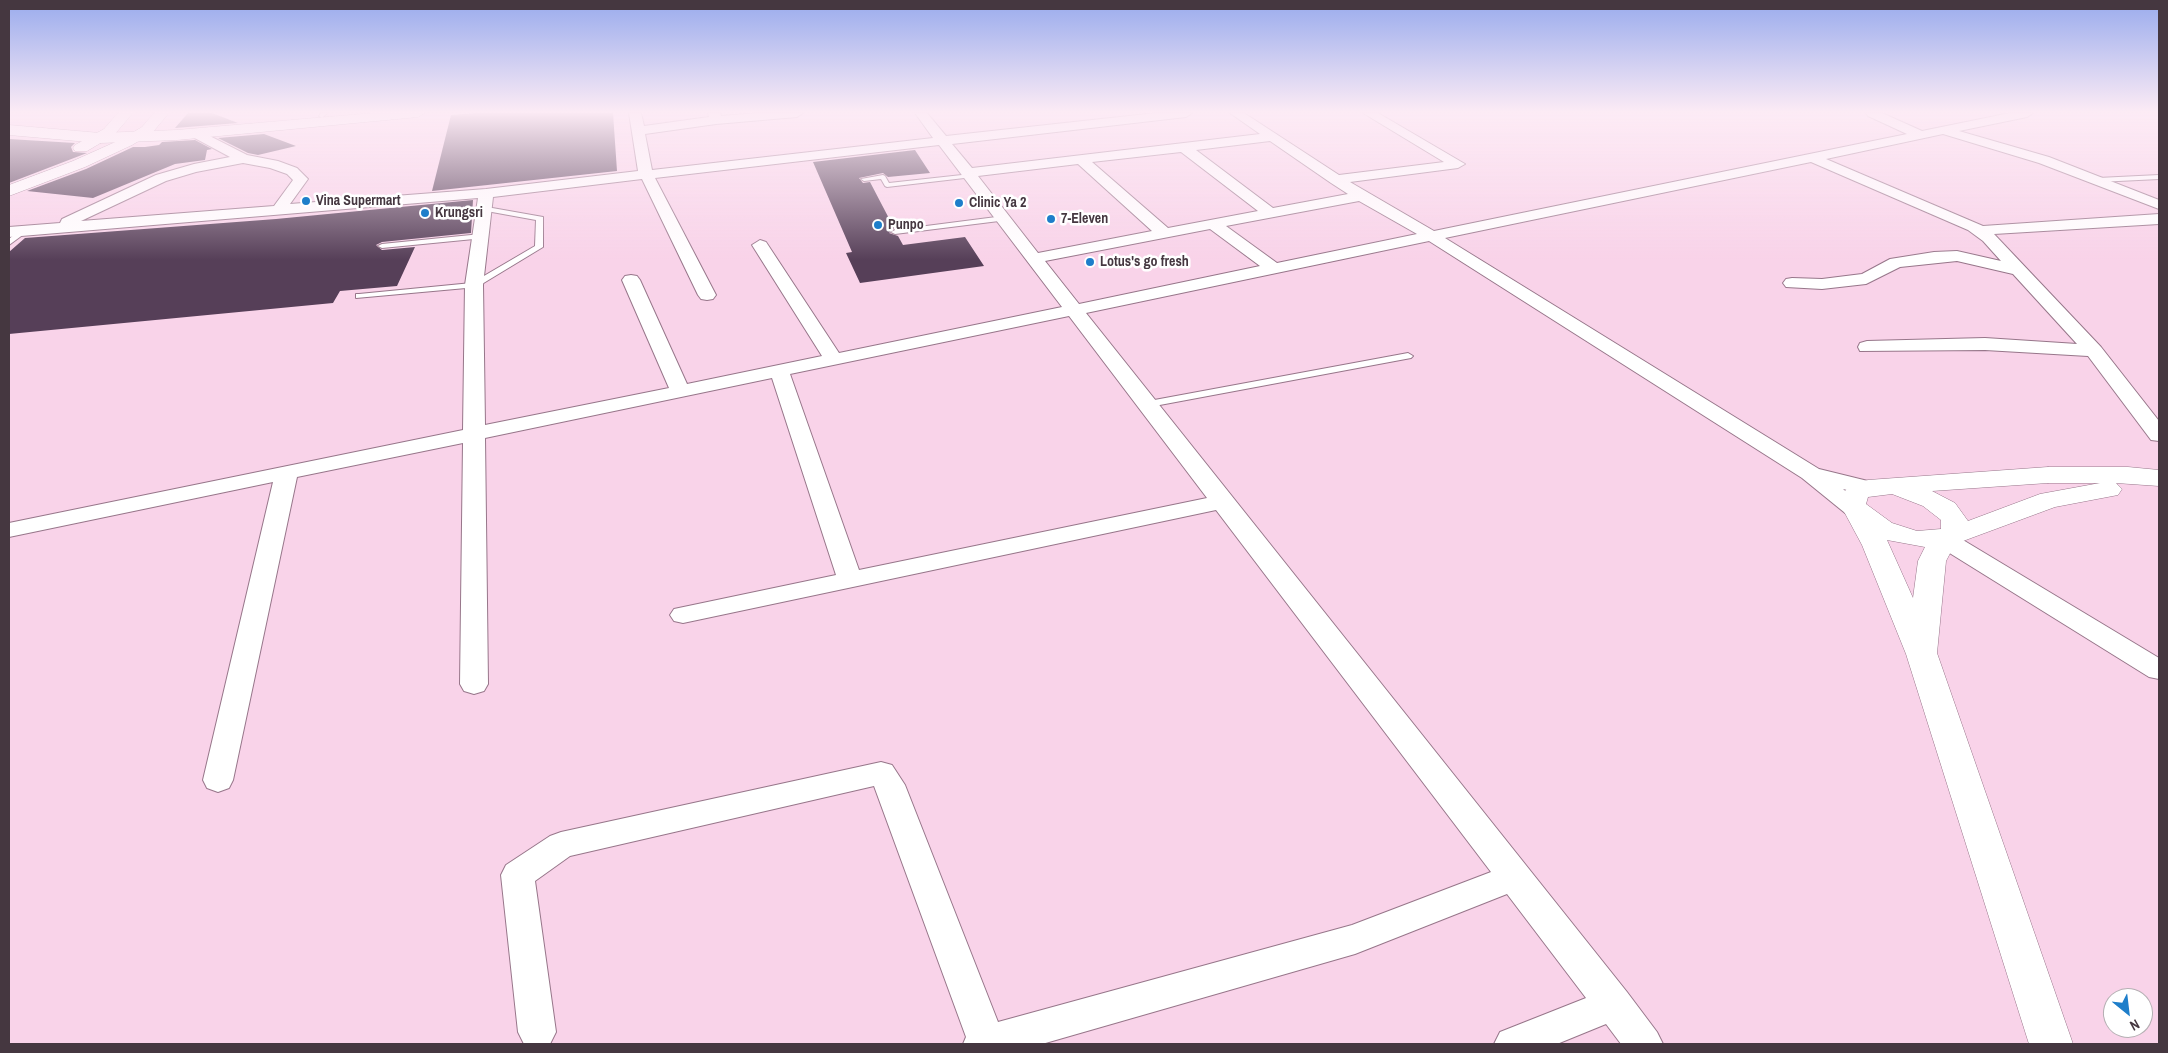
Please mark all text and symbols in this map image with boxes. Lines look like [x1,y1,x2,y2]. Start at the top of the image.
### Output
place label: Vina Supermart [316,193,401,209]
marker: Vina Supermart [300,195,312,207]
place label: Clinic Ya 2 [969,195,1026,211]
marker: Clinic Ya 2 [953,197,965,209]
place label: Krungsri [435,205,483,221]
marker: Krungsri [419,207,431,219]
place label: 7-Eleven [1061,211,1108,227]
marker: 7-Eleven [1045,213,1057,225]
place label: Punpo [888,217,924,233]
marker: Punpo [872,219,884,231]
place label: Lotus's go fresh [1100,254,1189,270]
marker: Lotus's go fresh [1084,256,1096,268]
north arrow [2103,988,2153,1038]
text: N [2127,1015,2143,1035]

